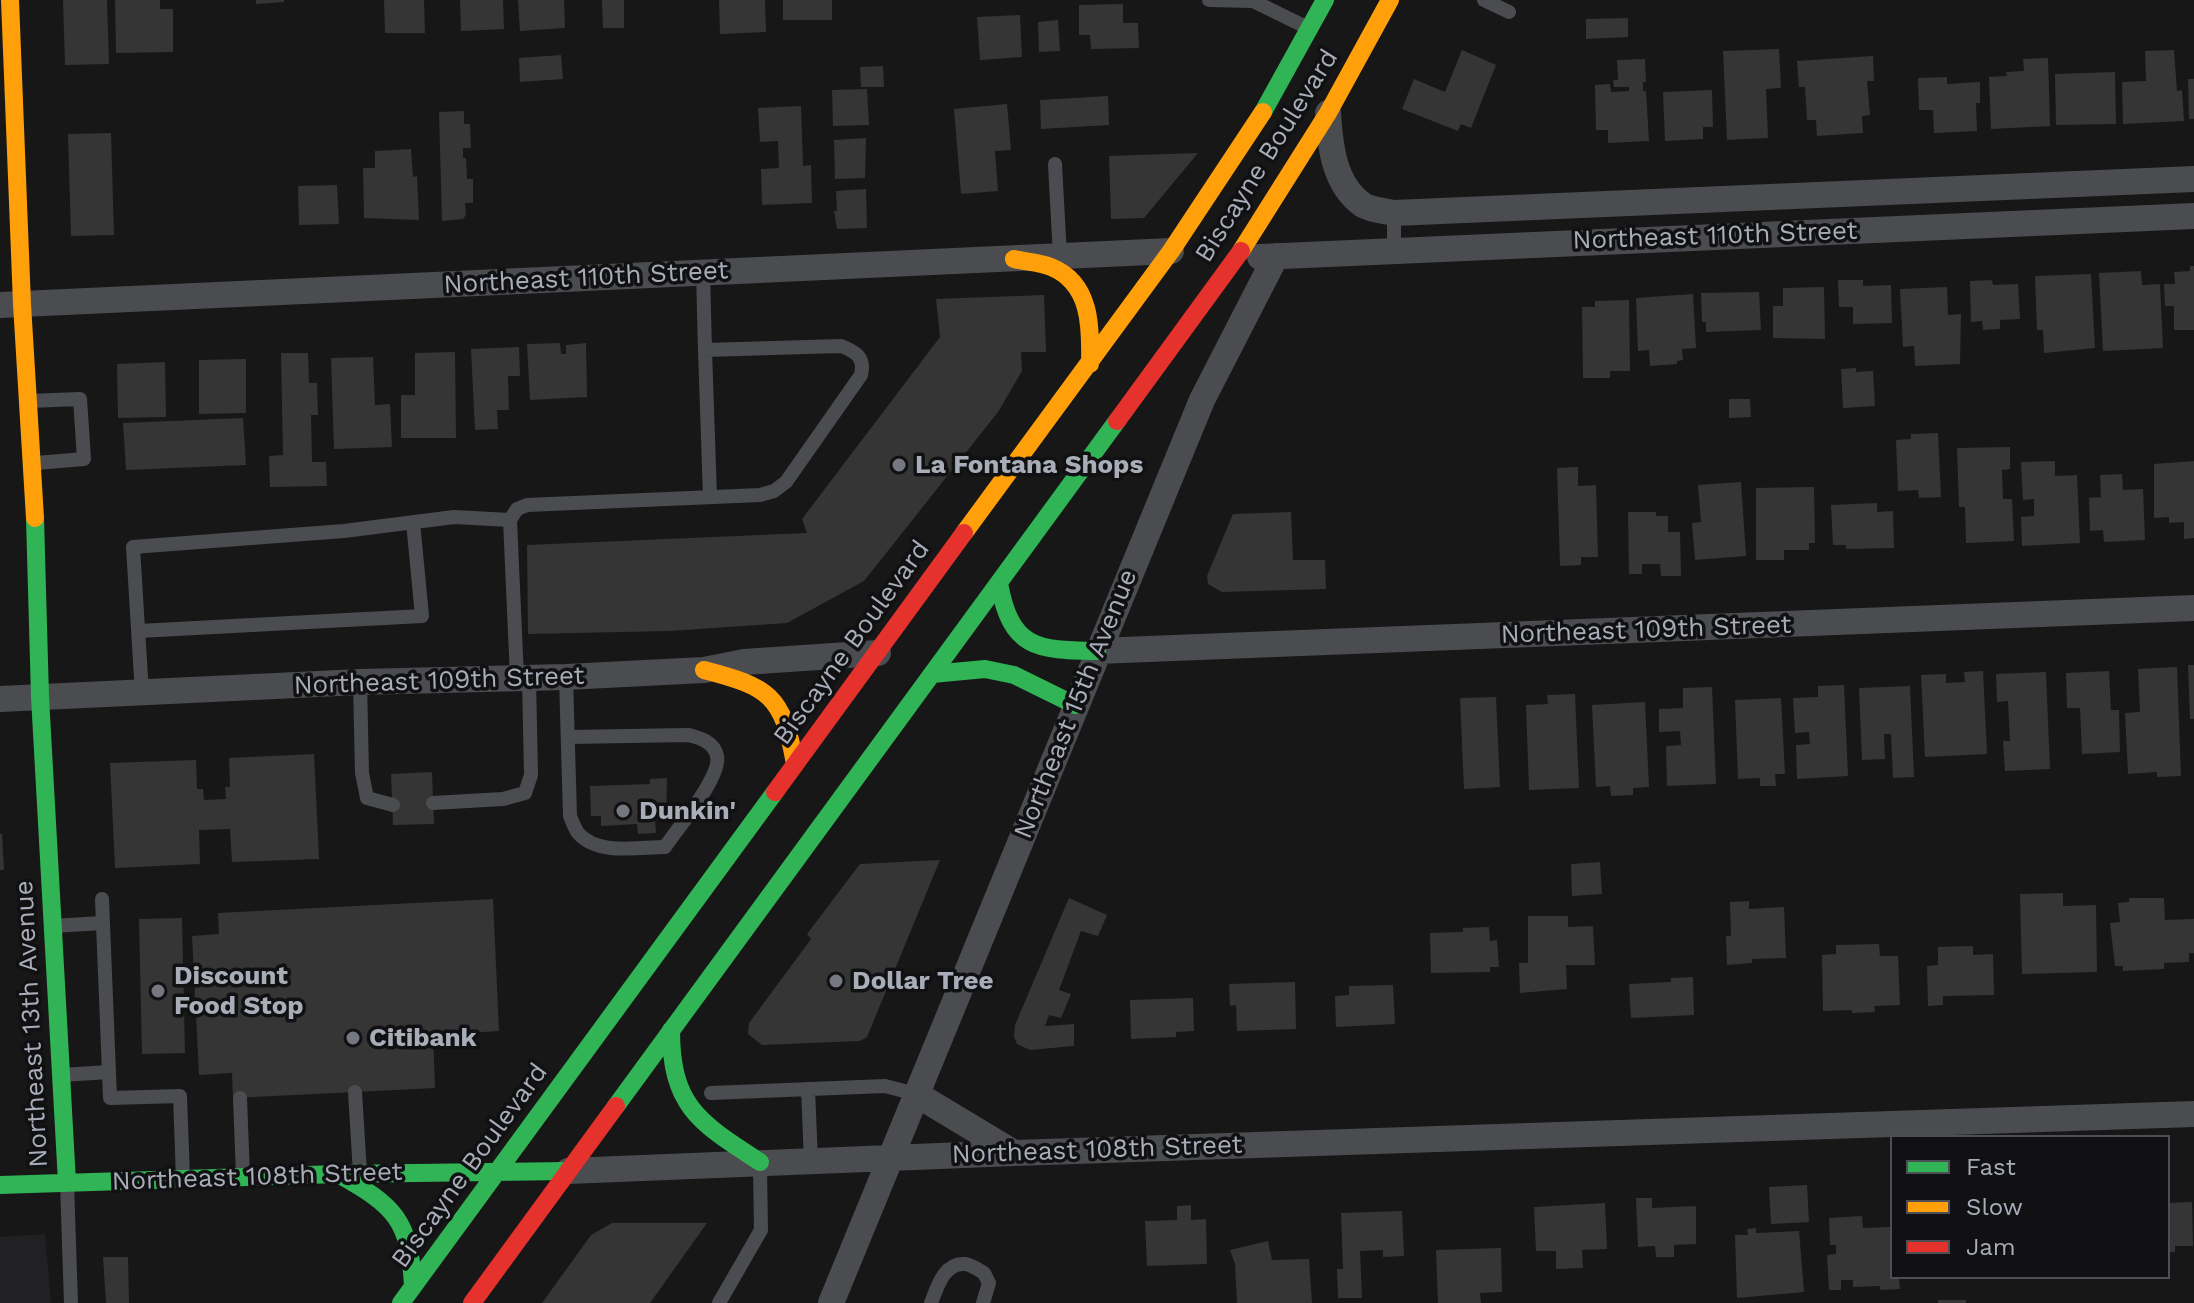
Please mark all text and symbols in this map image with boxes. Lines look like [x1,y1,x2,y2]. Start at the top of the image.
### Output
street label: Biscayne Boulevard [1189,44,1345,268]
street label: Northeast 110th Street [1572,215,1858,257]
street label: Northeast 110th Street [443,255,729,301]
place label: La Fontana Shops [915,449,1143,481]
marker: La Fontana Shops [890,456,908,474]
street label: Biscayne Boulevard [767,535,937,751]
street label: Northeast 15th Avenue [1008,565,1144,843]
street label: Northeast 109th Street [1500,609,1792,651]
street label: Northeast 109th Street [293,660,585,702]
place label: Dunkin' [639,795,736,827]
marker: Dunkin' [614,802,632,820]
street label: Northeast 13th Avenue [9,880,55,1168]
place label: Discount Food Stop [174,960,304,1022]
place label: Dollar Tree [852,965,994,997]
marker: Dollar Tree [827,972,845,990]
marker: Discount Food Stop [149,982,167,1000]
place label: Citibank [369,1022,477,1054]
marker: Citibank [344,1029,362,1047]
street label: Biscayne Boulevard [385,1058,555,1274]
street label: Northeast 108th Street [951,1129,1243,1171]
legend [1890,1135,2170,1279]
text: Fast [1966,1153,2016,1181]
street label: Northeast 108th Street [111,1156,403,1198]
text: Slow [1966,1193,2023,1221]
text: Jam [1966,1233,2016,1261]

